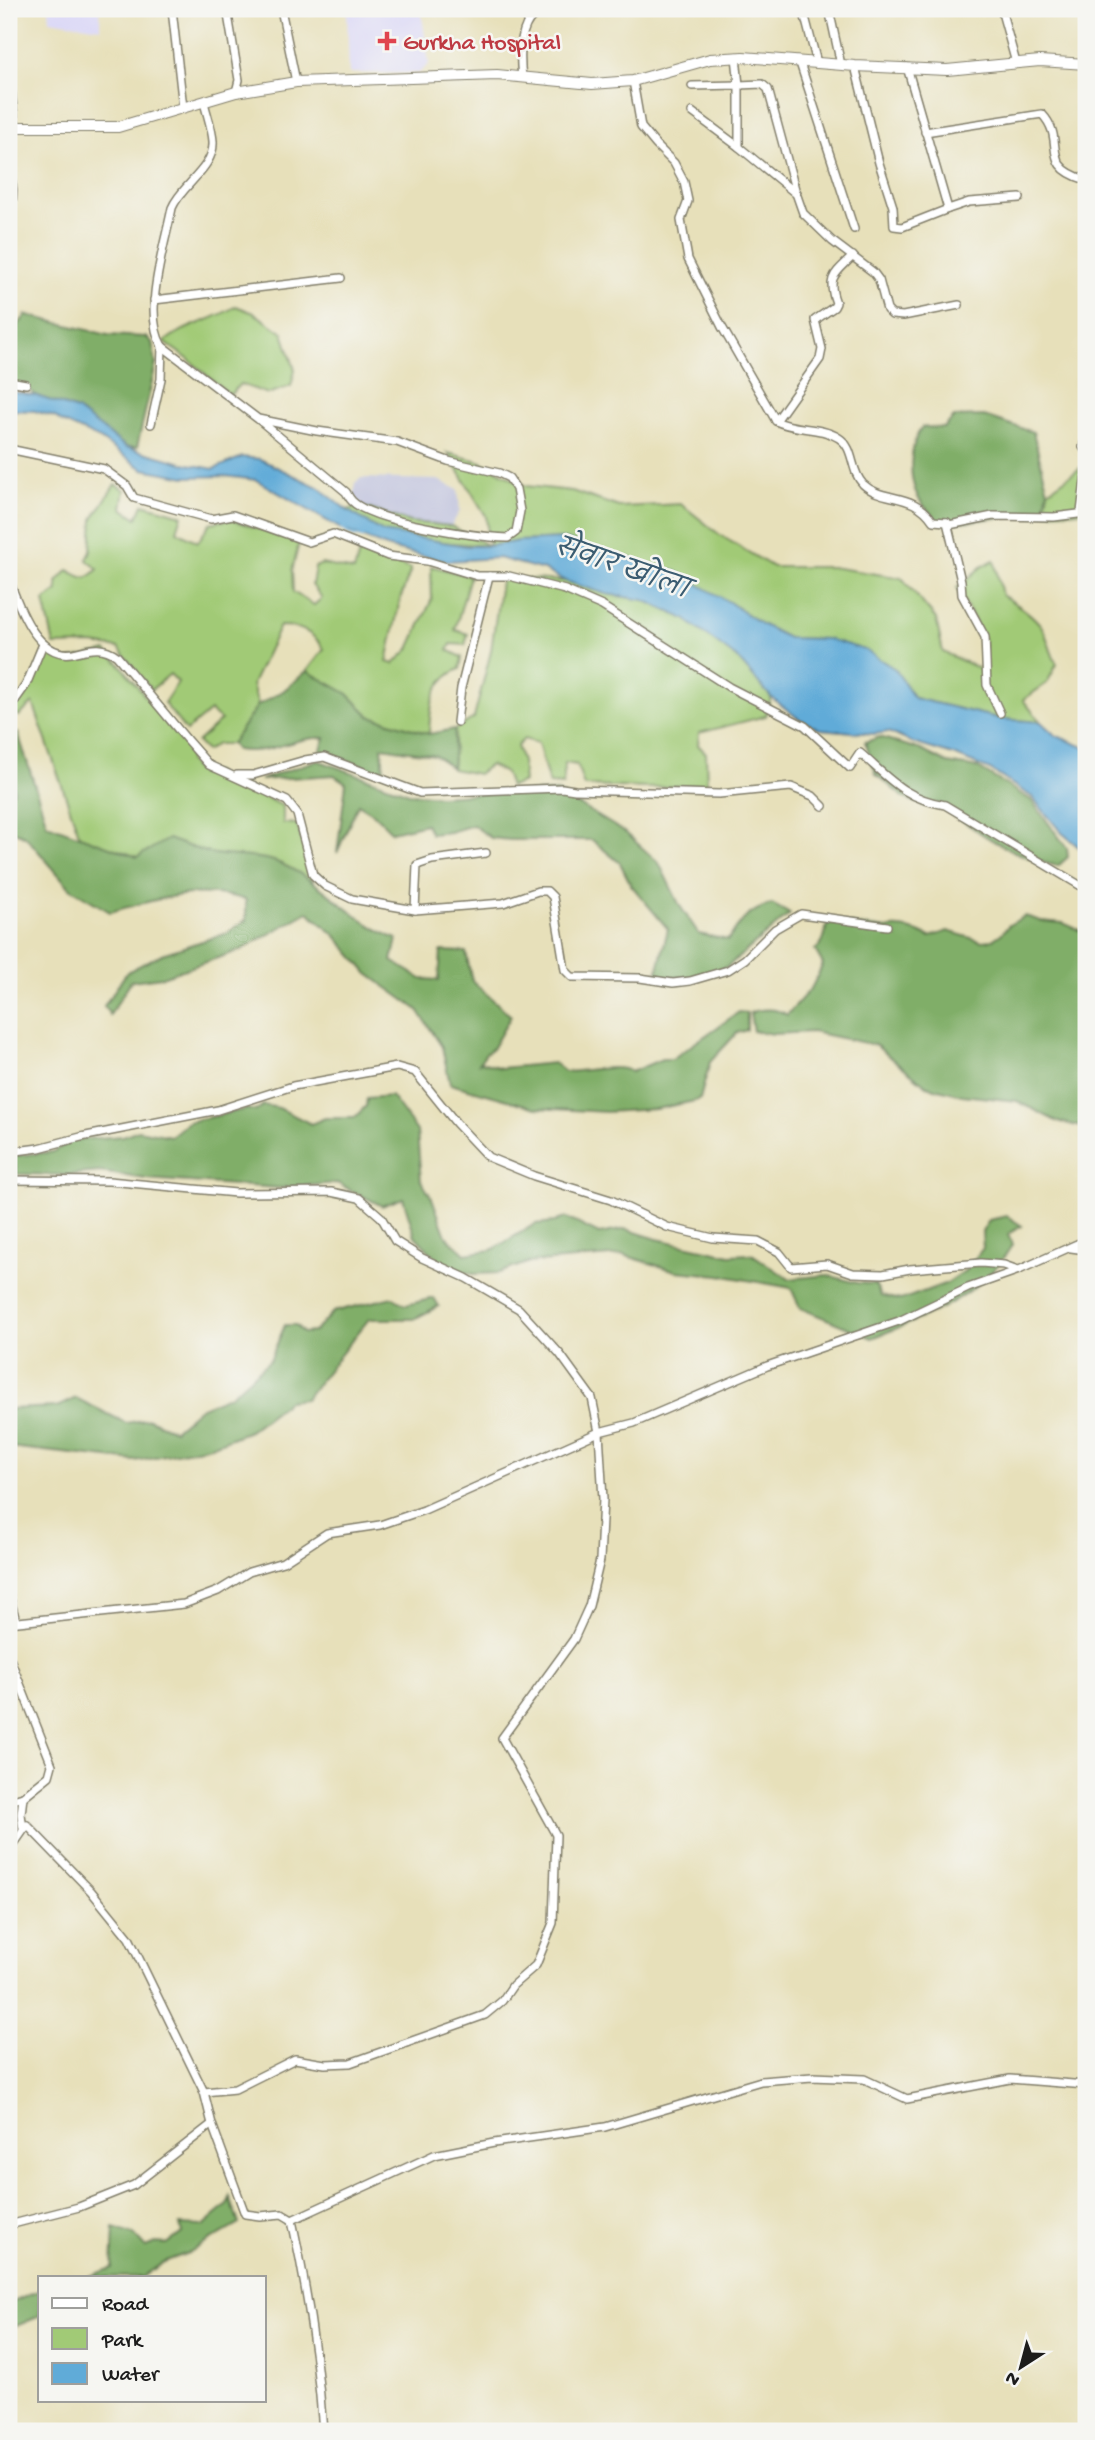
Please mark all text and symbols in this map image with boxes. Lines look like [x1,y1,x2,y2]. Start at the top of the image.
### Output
place label: Gurkha Hospital [403,30,561,59]
marker: Gurkha Hospital [377,31,397,51]
water label: सेवार खोला [549,523,702,610]
legend [38,2276,266,2402]
text: Road [102,2294,150,2319]
text: Park [101,2330,145,2355]
north arrow [986,2332,1056,2402]
text: Water [102,2364,160,2389]
text: N [1001,2365,1025,2391]

